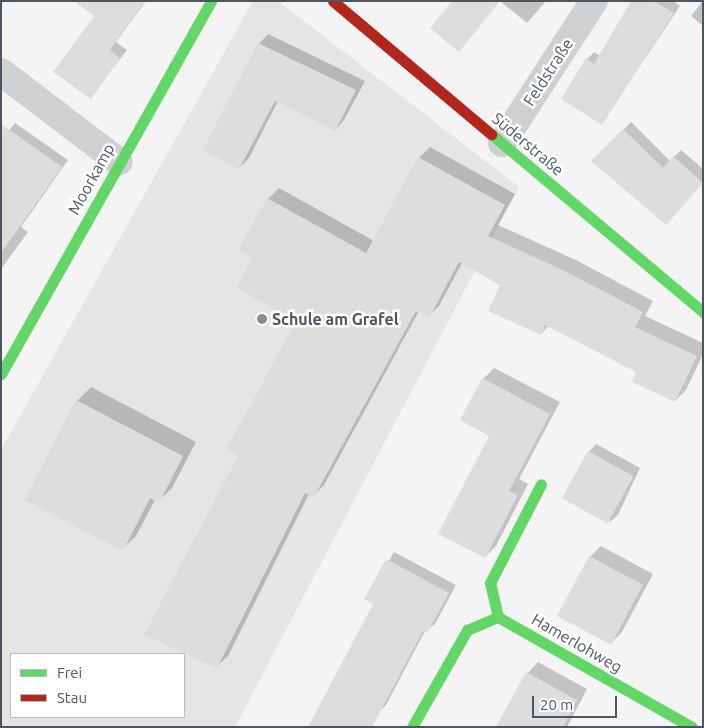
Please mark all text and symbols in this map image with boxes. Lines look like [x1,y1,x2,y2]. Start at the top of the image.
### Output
street label: Feldstraße [519,35,577,109]
street label: Süderstraße [488,108,568,180]
street label: Moorkamp [64,140,118,218]
place label: Schule am Grafel [272,309,399,329]
marker: Schule am Grafel [256,313,268,325]
street label: Hamerlohweg [528,609,626,677]
legend [10,653,185,718]
text: Frei [57,664,82,681]
scale bar [534,686,619,718]
text: Stau [57,689,87,706]
text: 20 m [540,696,573,713]

